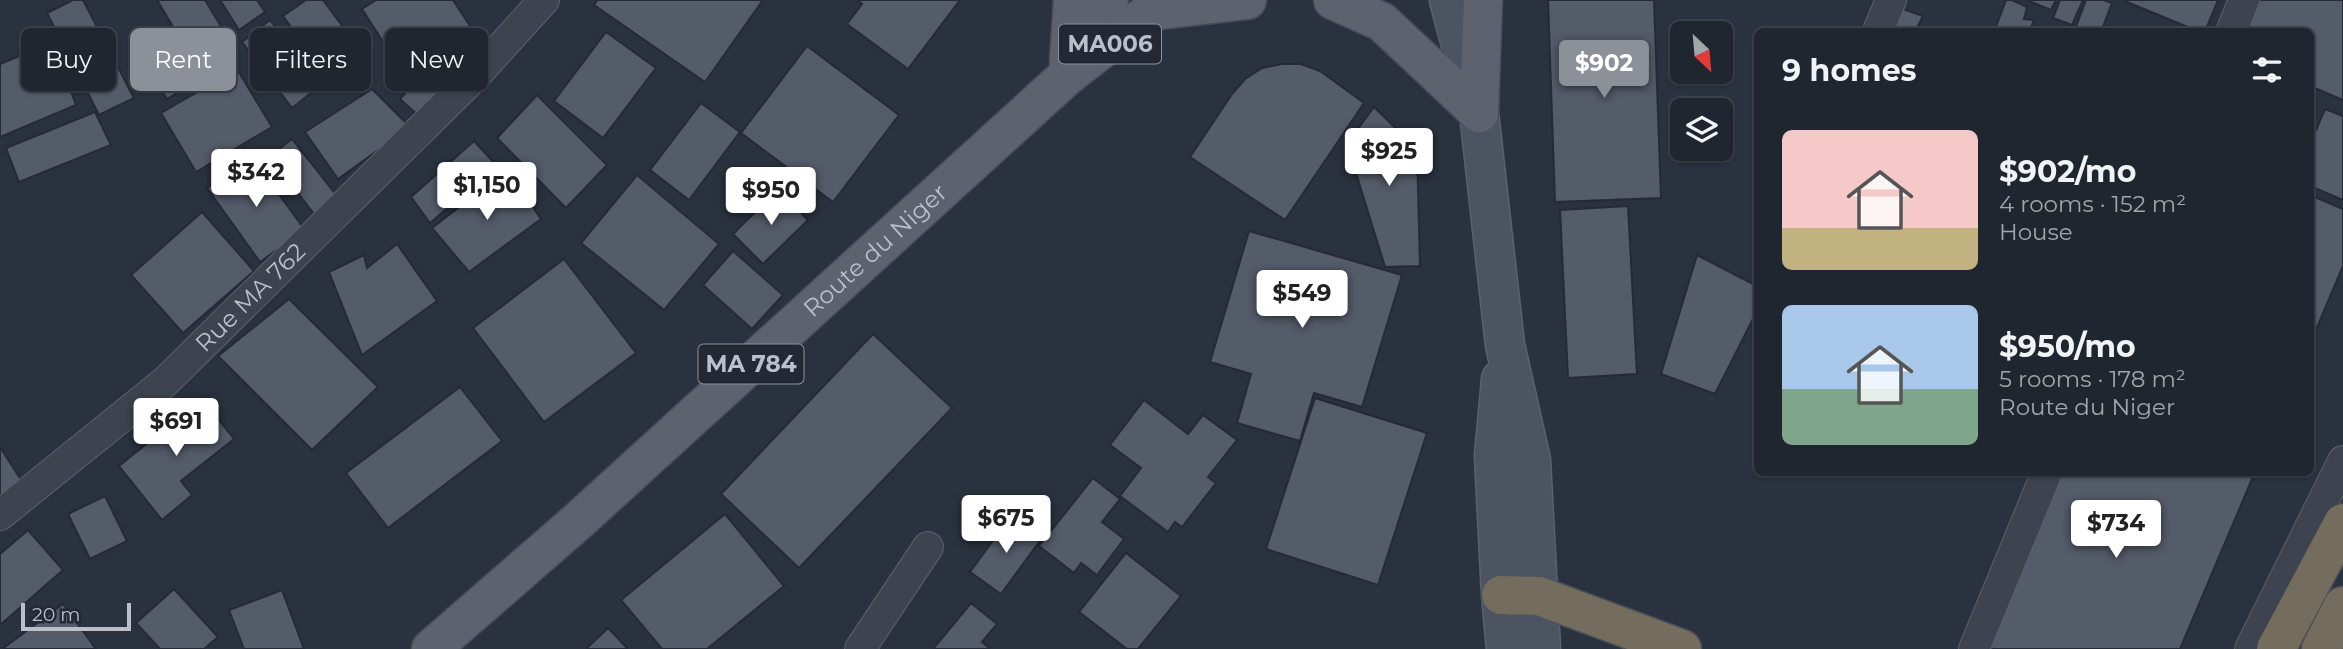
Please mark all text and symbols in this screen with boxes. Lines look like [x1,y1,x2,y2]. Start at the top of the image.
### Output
north arrow [1670,21,1732,84]
map controls [1670,21,1733,161]
road number: MA006 [1059,24,1161,64]
chip: Buy [21,28,116,91]
chip: Rent [130,28,236,91]
chip: Filters [250,28,371,91]
chip: New [385,28,488,91]
pin: $902 [1563,41,1645,100]
text: $902 [1575,49,1633,77]
icon: filters [2248,51,2286,89]
text: 9 homes [1782,52,1917,89]
button: layers [1670,98,1733,161]
pin: $925 [1348,128,1430,188]
text: $925 [1361,137,1417,165]
pin: $342 [215,150,297,209]
text: $902/mo [1999,153,2136,190]
text: $342 [227,158,285,186]
icon: home [1838,158,1922,242]
pin: $1,150 [430,162,544,222]
pin: $950 [730,168,812,227]
text: $1,150 [453,171,521,199]
text: $950 [742,176,800,204]
street label: Route du Niger [797,177,953,323]
text: 4 rooms · 152 m² [1999,190,2186,218]
text: House [1999,218,2073,246]
street label: Rue MA 762 [189,237,311,358]
pin: $549 [1261,270,1343,330]
text: $549 [1273,279,1331,307]
text: $950/mo [1999,328,2136,365]
icon: home [1838,333,1922,417]
road number: MA 784 [698,344,804,384]
text: 5 rooms · 178 m² [1999,365,2186,393]
text: Route du Niger [1999,393,2175,421]
pin: $691 [135,398,217,458]
text: $691 [150,407,202,435]
pin: $675 [965,496,1047,555]
pin: $734 [2075,500,2157,560]
text: $675 [978,504,1034,532]
text: $734 [2087,509,2145,537]
scale bar [21,600,131,632]
text: 20 m [32,603,80,626]

